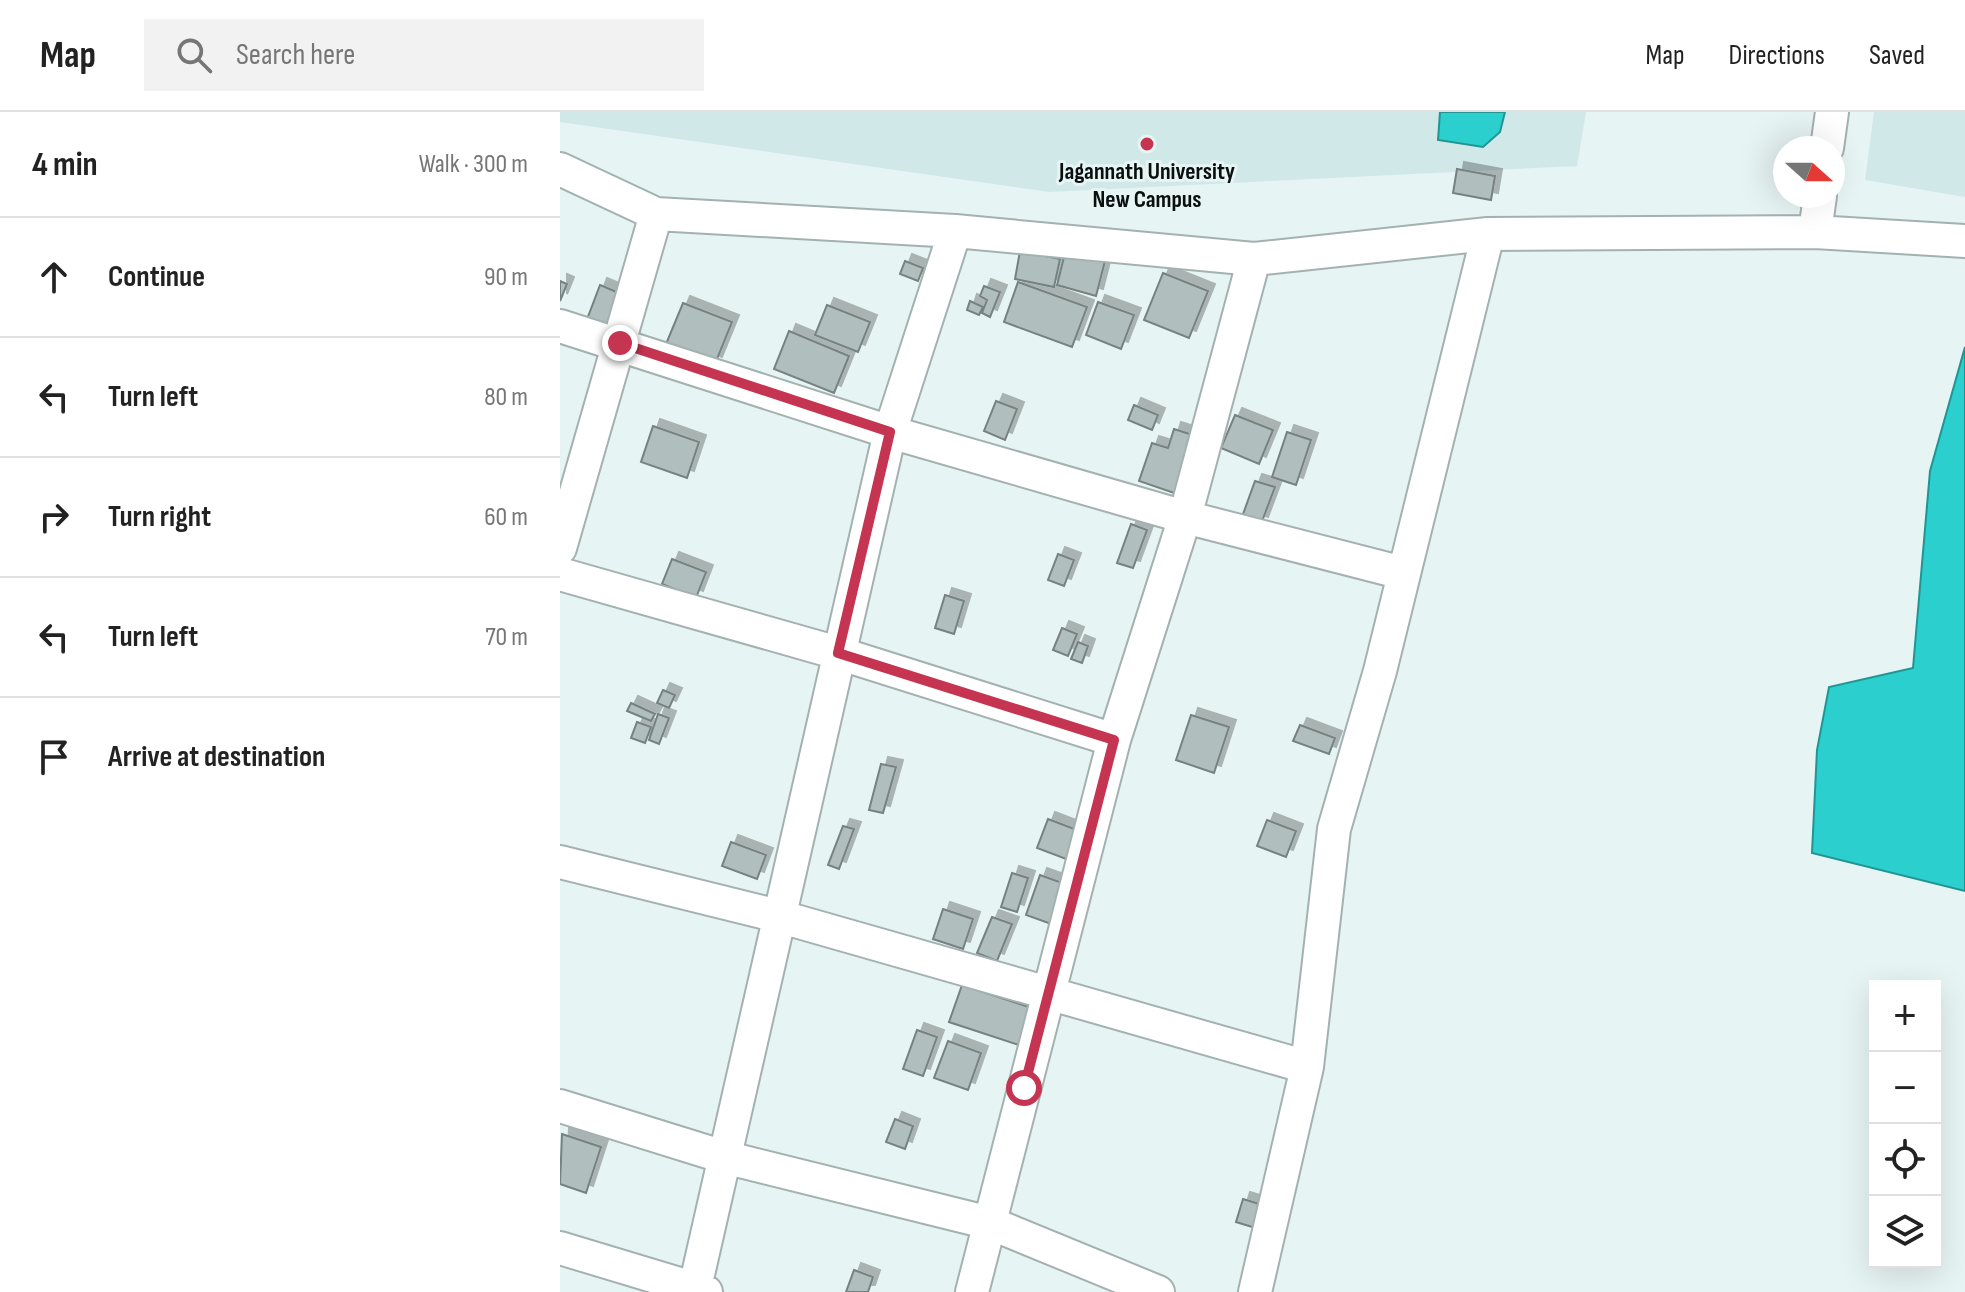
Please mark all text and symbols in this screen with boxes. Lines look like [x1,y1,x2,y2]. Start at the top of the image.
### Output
search box [144,19,704,91]
text: Map [40,33,96,78]
icon: search [172,33,216,77]
text: Search here [236,37,355,73]
text: Map [1646,39,1685,72]
text: Directions [1729,39,1825,72]
text: Saved [1869,39,1925,72]
marker: Jagannath University New Campus [1138,135,1156,153]
north arrow [1773,136,1845,208]
text: 4 min [32,144,98,185]
text: Walk · 300 m [419,149,528,180]
place label: Jagannath University New Campus [1058,157,1235,214]
icon: ahead [32,255,76,299]
text: Continue [108,259,205,295]
text: 90 m [484,262,528,293]
route end [602,325,638,361]
icon: left [32,375,76,419]
text: Turn left [108,379,198,415]
text: 80 m [484,382,528,413]
icon: right [32,495,76,539]
text: Turn right [108,499,211,535]
text: 60 m [484,502,528,533]
icon: left [32,615,76,659]
text: Turn left [108,619,198,655]
text: 70 m [485,622,528,653]
icon: arrive [32,735,76,779]
text: Arrive at destination [108,739,325,775]
map controls [1869,980,1941,1268]
button: + [1869,980,1941,1052]
button: − [1869,1052,1941,1124]
route start [1006,1070,1042,1106]
button: locate [1869,1124,1941,1196]
button: layers [1869,1196,1941,1268]

